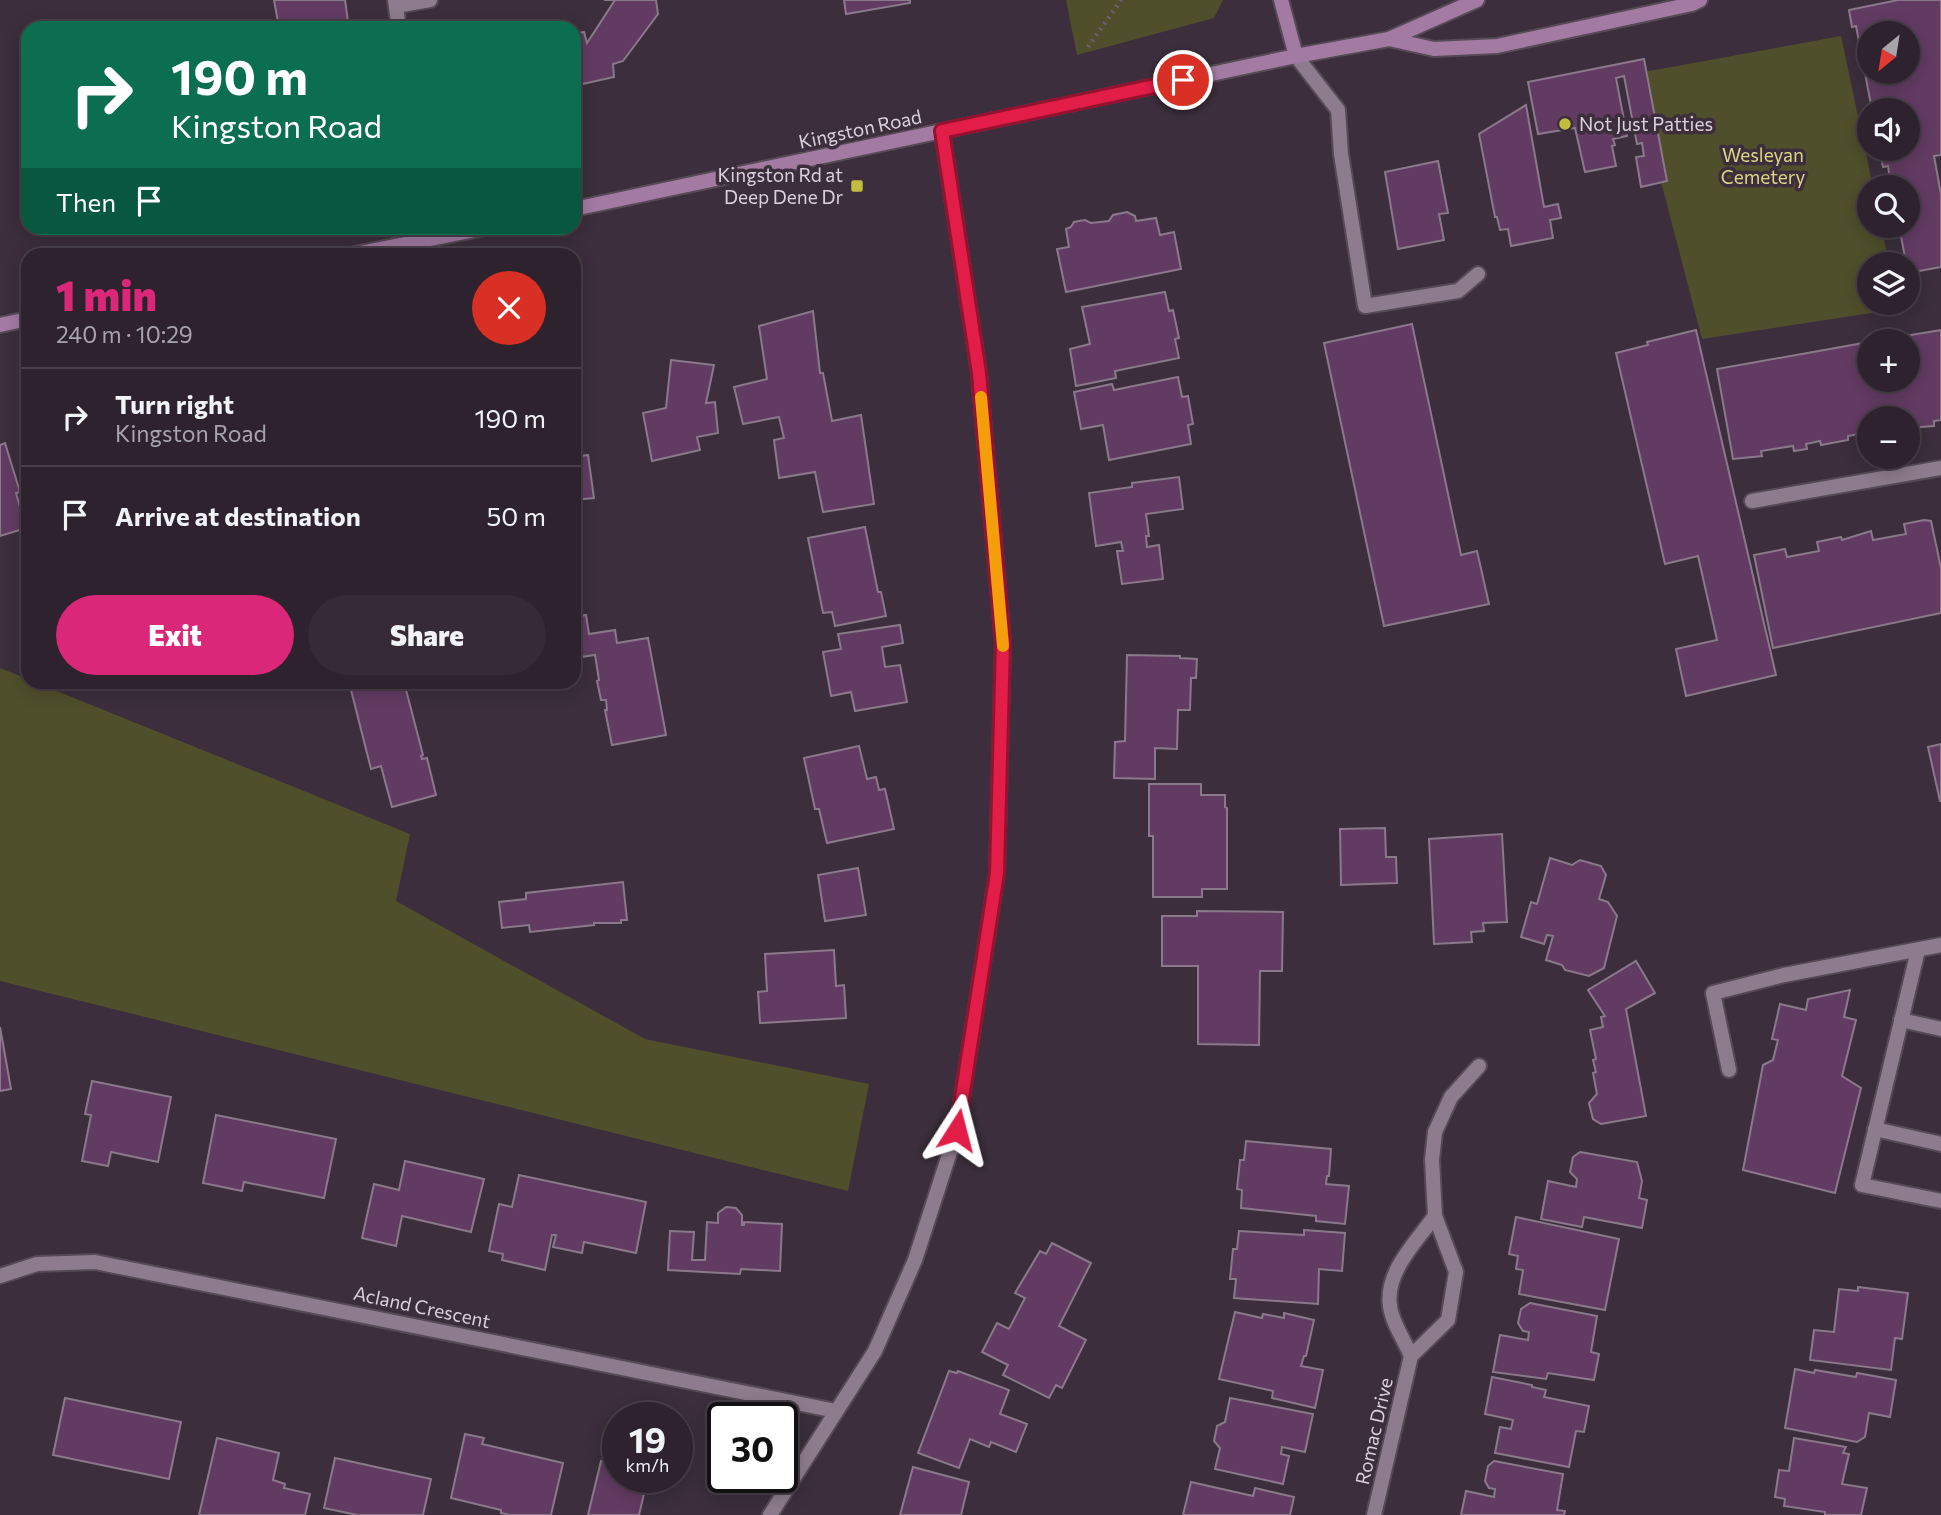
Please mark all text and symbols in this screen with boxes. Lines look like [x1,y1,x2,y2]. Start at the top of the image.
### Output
north arrow [1857,21,1920,84]
map controls [1857,21,1920,469]
text: 190 m [171,45,308,105]
icon: right [56,49,147,140]
pin [1153,50,1213,110]
icon: arrive [1164,61,1202,99]
button: sound [1857,98,1920,161]
street label: Kingston Road [796,104,924,153]
text: Kingston Road [171,105,382,145]
place label: Not Just Patties [1579,112,1713,135]
marker: Not Just Patties [1557,116,1573,132]
park label: Wesleyan Cemetery [1721,143,1805,188]
place label: Kingston Rd at Deep Dene Dr [718,163,843,208]
button: search [1857,175,1920,238]
marker: Kingston Rd at Deep Dene Dr [849,178,865,194]
icon: arrive [130,182,168,220]
text: Then [56,186,116,217]
button: layers [1857,252,1920,315]
text: 1 min [56,268,157,320]
button: close [472,271,546,345]
text: 240 m · 10:29 [56,320,193,348]
button: + [1857,329,1920,392]
text: Turn right [115,388,234,419]
icon: right [56,398,94,436]
text: 190 m [474,402,546,433]
button: − [1857,406,1920,469]
text: Kingston Road [115,419,267,447]
icon: arrive [56,496,94,534]
text: Arrive at destination [115,500,361,531]
text: 50 m [486,500,546,531]
button: Exit [56,595,294,675]
button: Share [308,595,546,675]
position arrow [920,1093,994,1167]
street label: Acland Crescent [352,1281,493,1332]
street label: Romac Drive [1350,1375,1397,1487]
speed limit sign: 30 [707,1402,798,1493]
text: 19 [629,1417,666,1460]
text: km/h [626,1454,669,1476]

